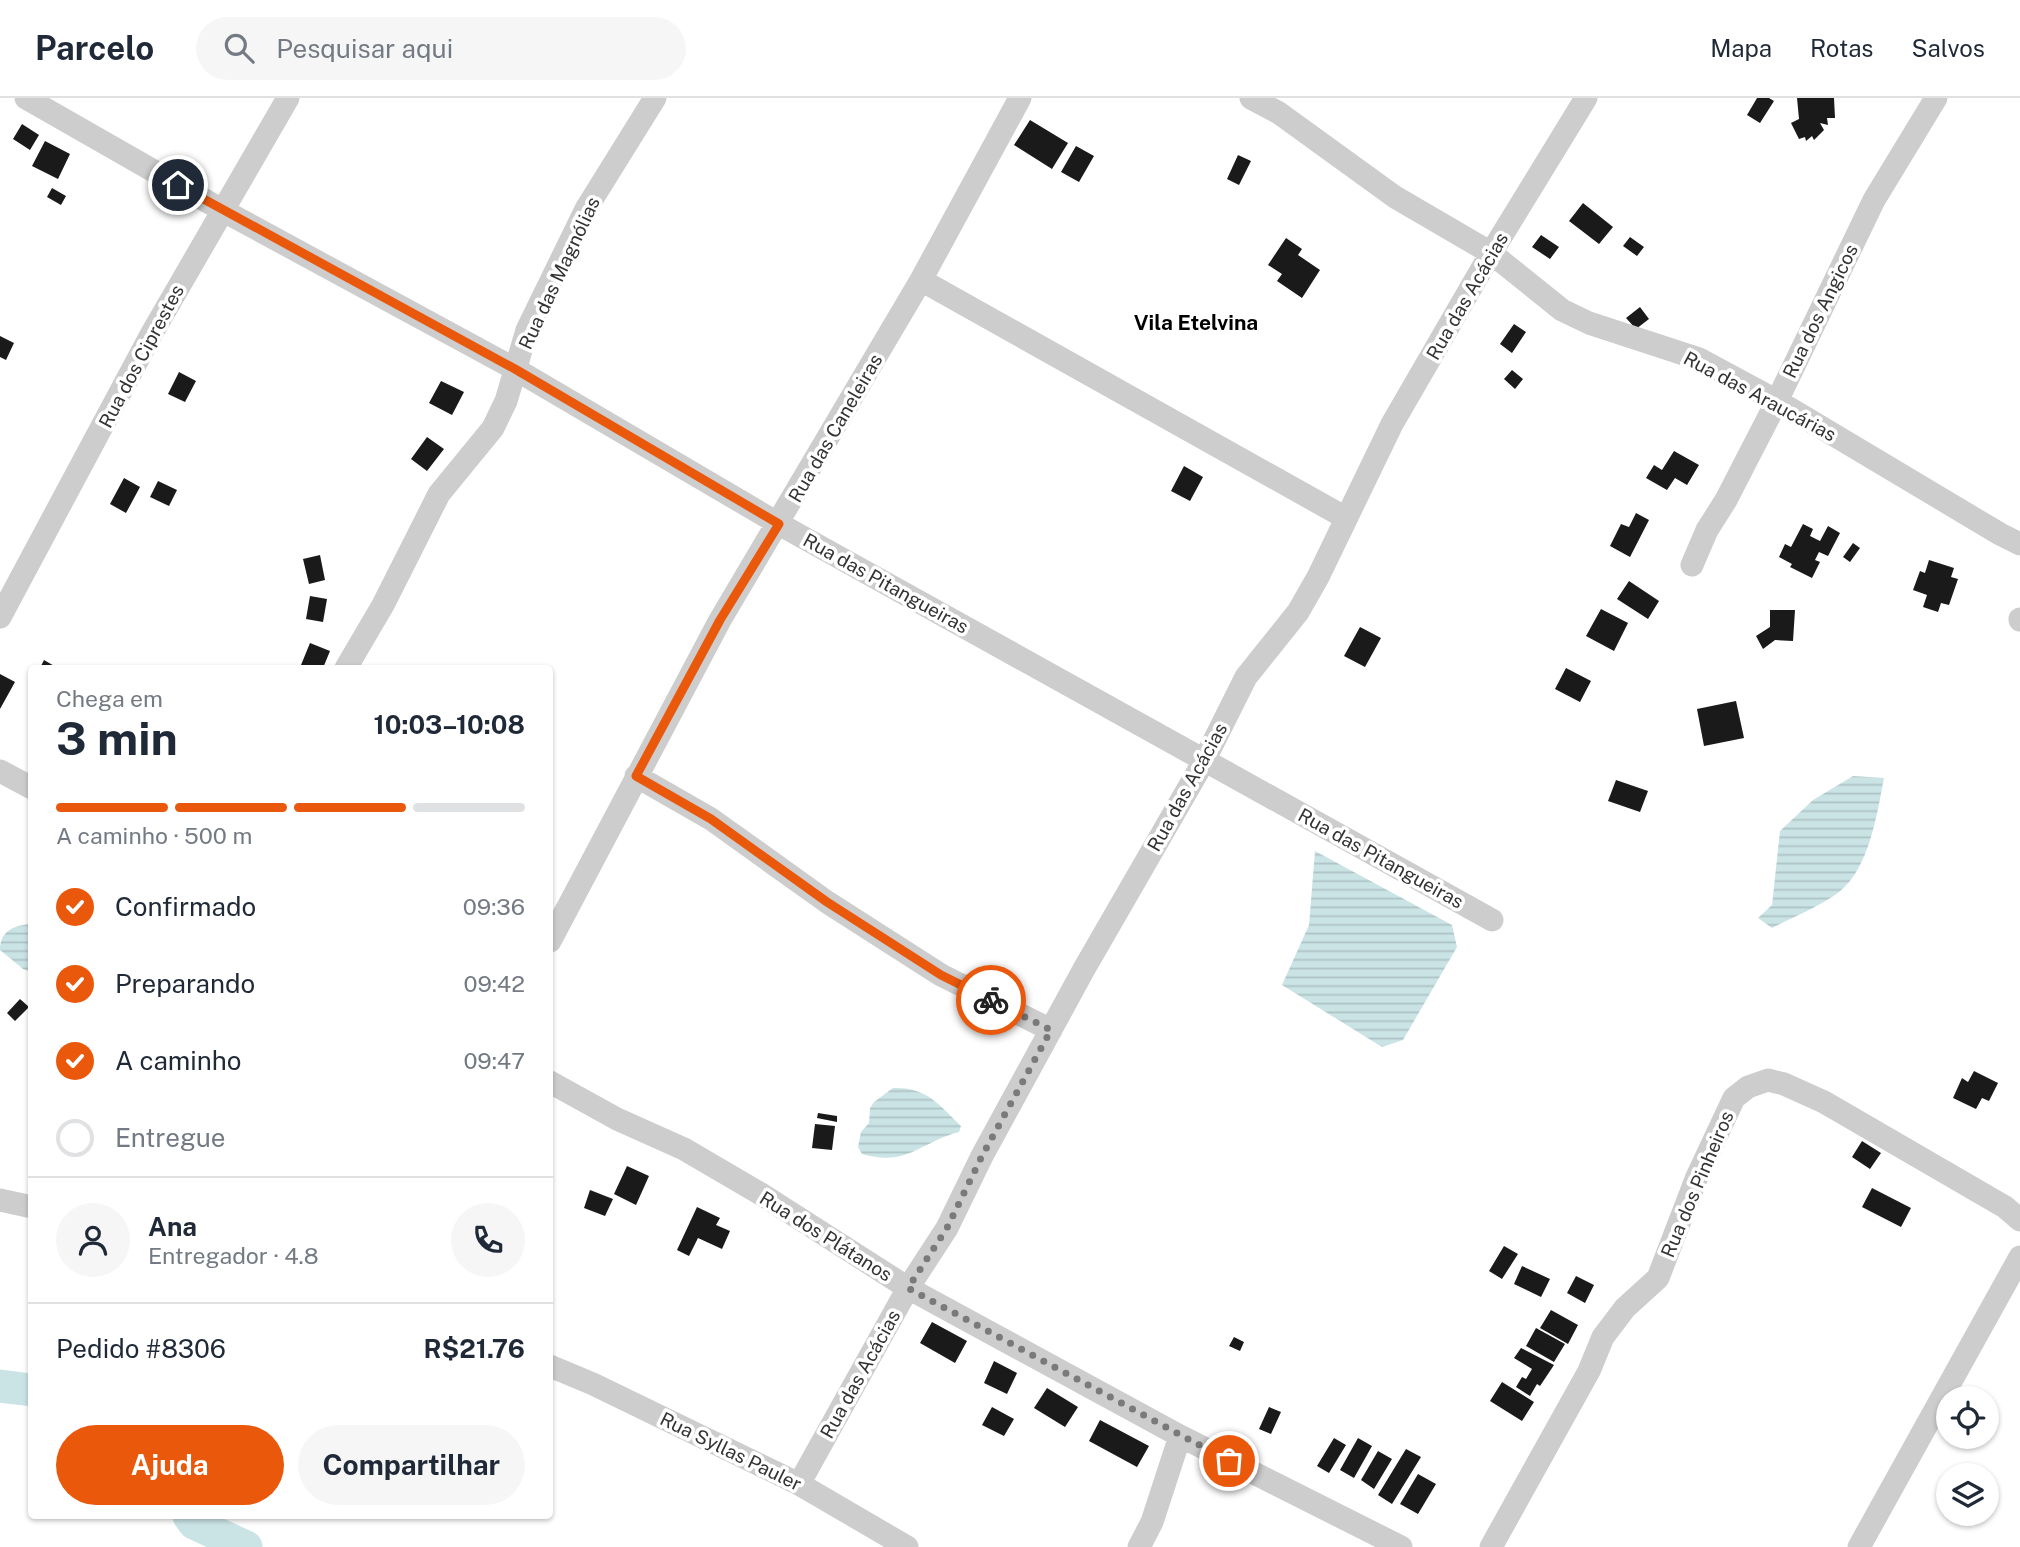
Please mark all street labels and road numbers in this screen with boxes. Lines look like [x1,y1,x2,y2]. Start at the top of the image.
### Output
street label: Rua das Magnólias [514,193,604,353]
street label: Rua das Acácias [1422,228,1512,364]
street label: Rua dos Angicos [1778,240,1862,382]
street label: Rua dos Ciprestes [94,281,188,431]
street label: Rua das Araucárias [1680,346,1840,446]
street label: Rua das Caneleiras [784,350,886,506]
street label: Rua das Pitangueiras [800,528,972,638]
street label: Rua das Acácias [1143,719,1231,855]
street label: Rua das Pitangueiras [1295,803,1467,913]
street label: Rua dos Pinheiros [1656,1108,1738,1260]
street label: Rua dos Plátanos [756,1186,896,1286]
street label: Rua das Acácias [816,1306,904,1442]
street label: Rua Syllas Pauler [657,1407,805,1495]

